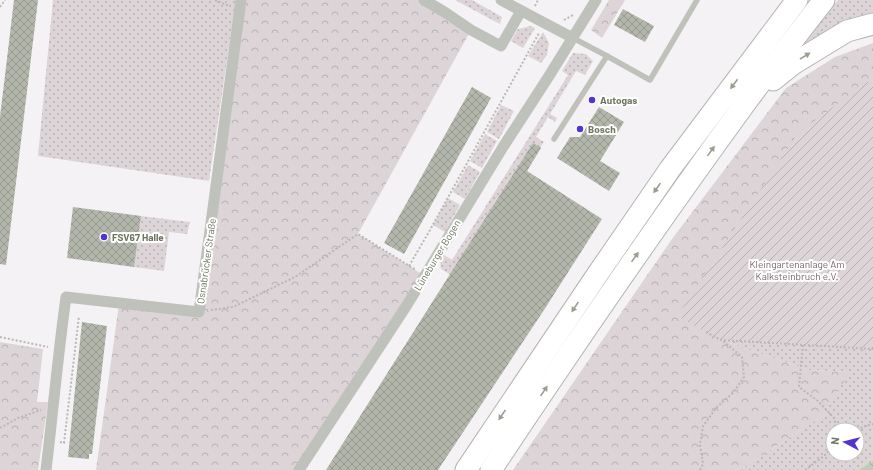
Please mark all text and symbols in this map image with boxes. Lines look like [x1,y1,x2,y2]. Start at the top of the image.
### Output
one-way arrow [800,52,810,60]
one-way arrow [731,79,739,89]
place label: Autogas [600,94,637,106]
marker: Autogas [587,95,597,105]
place label: Bosch [588,123,616,135]
marker: Bosch [575,124,585,134]
one-way arrow [707,145,715,156]
one-way arrow [653,183,661,194]
street label: Osnabrücker Straße [194,218,218,304]
street label: Lüneburger Bogen [411,218,463,292]
place label: FSV67 Halle [112,231,164,243]
marker: FSV67 Halle [99,232,109,242]
one-way arrow [631,251,639,262]
park label: Kleingartenanlage Am Kalksteinbruch e.V. [749,258,845,282]
one-way arrow [571,302,579,312]
one-way arrow [540,386,548,396]
one-way arrow [498,410,506,420]
north arrow [825,422,865,462]
text: N [828,436,841,445]

